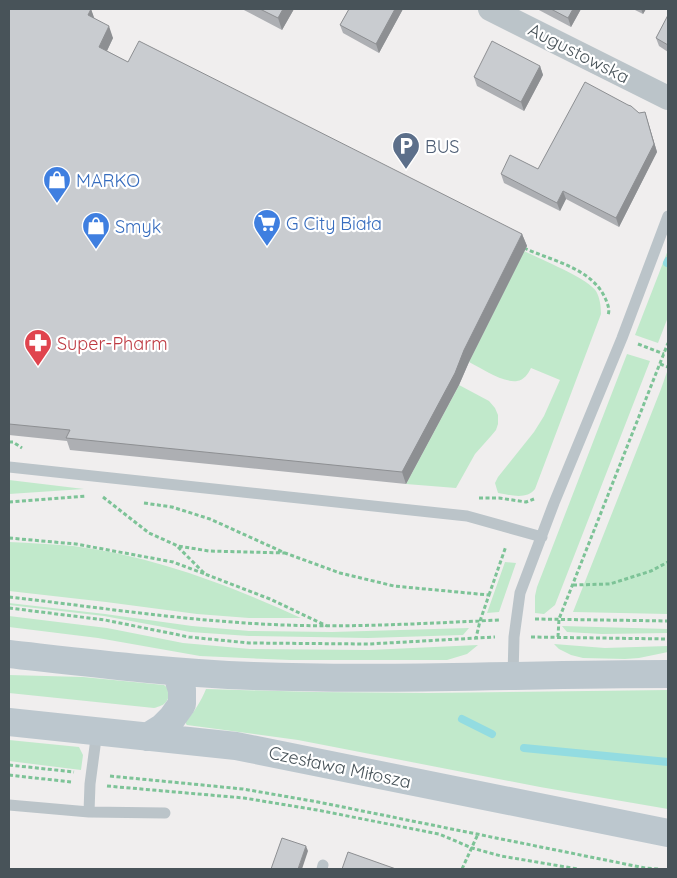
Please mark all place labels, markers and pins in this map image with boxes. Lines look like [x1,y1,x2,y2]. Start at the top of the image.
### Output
parking icon: BUS [391,131,421,170]
place label: BUS [425,135,460,158]
shop icon: MARKO [42,165,72,204]
place label: MARKO [76,169,140,192]
supermarket icon: G City Biała [252,208,282,247]
shop icon: Smyk [81,211,111,250]
place label: G City Biała [286,212,382,235]
place label: Smyk [115,215,161,238]
pharmacy icon: Super-Pharm [23,328,53,367]
place label: Super-Pharm [57,332,168,355]

